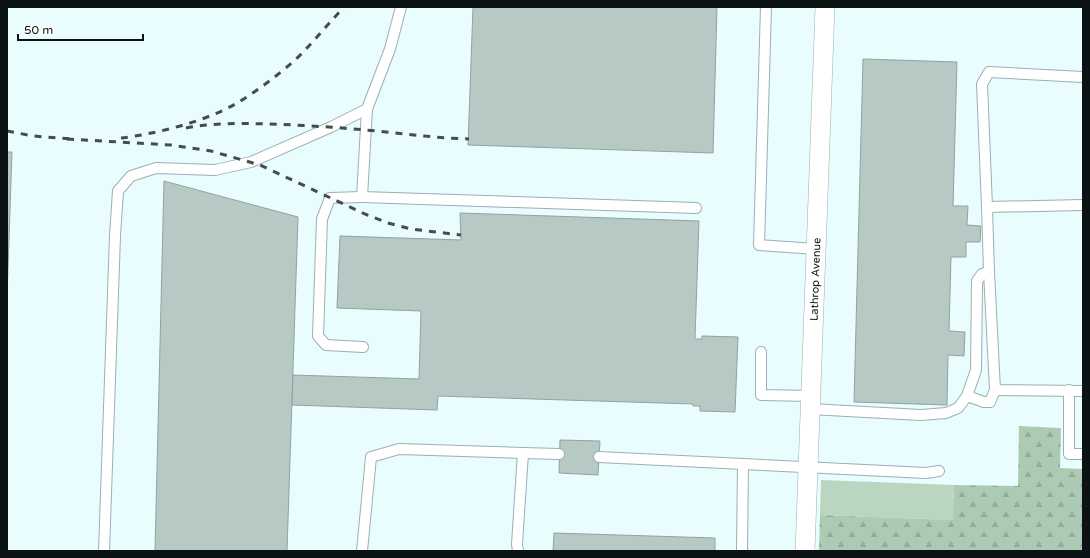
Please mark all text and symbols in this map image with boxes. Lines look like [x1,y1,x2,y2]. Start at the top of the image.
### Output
scale bar [18,16,143,42]
text: 50 m [24,23,53,37]
street label: Lathrop Avenue [807,237,823,321]

